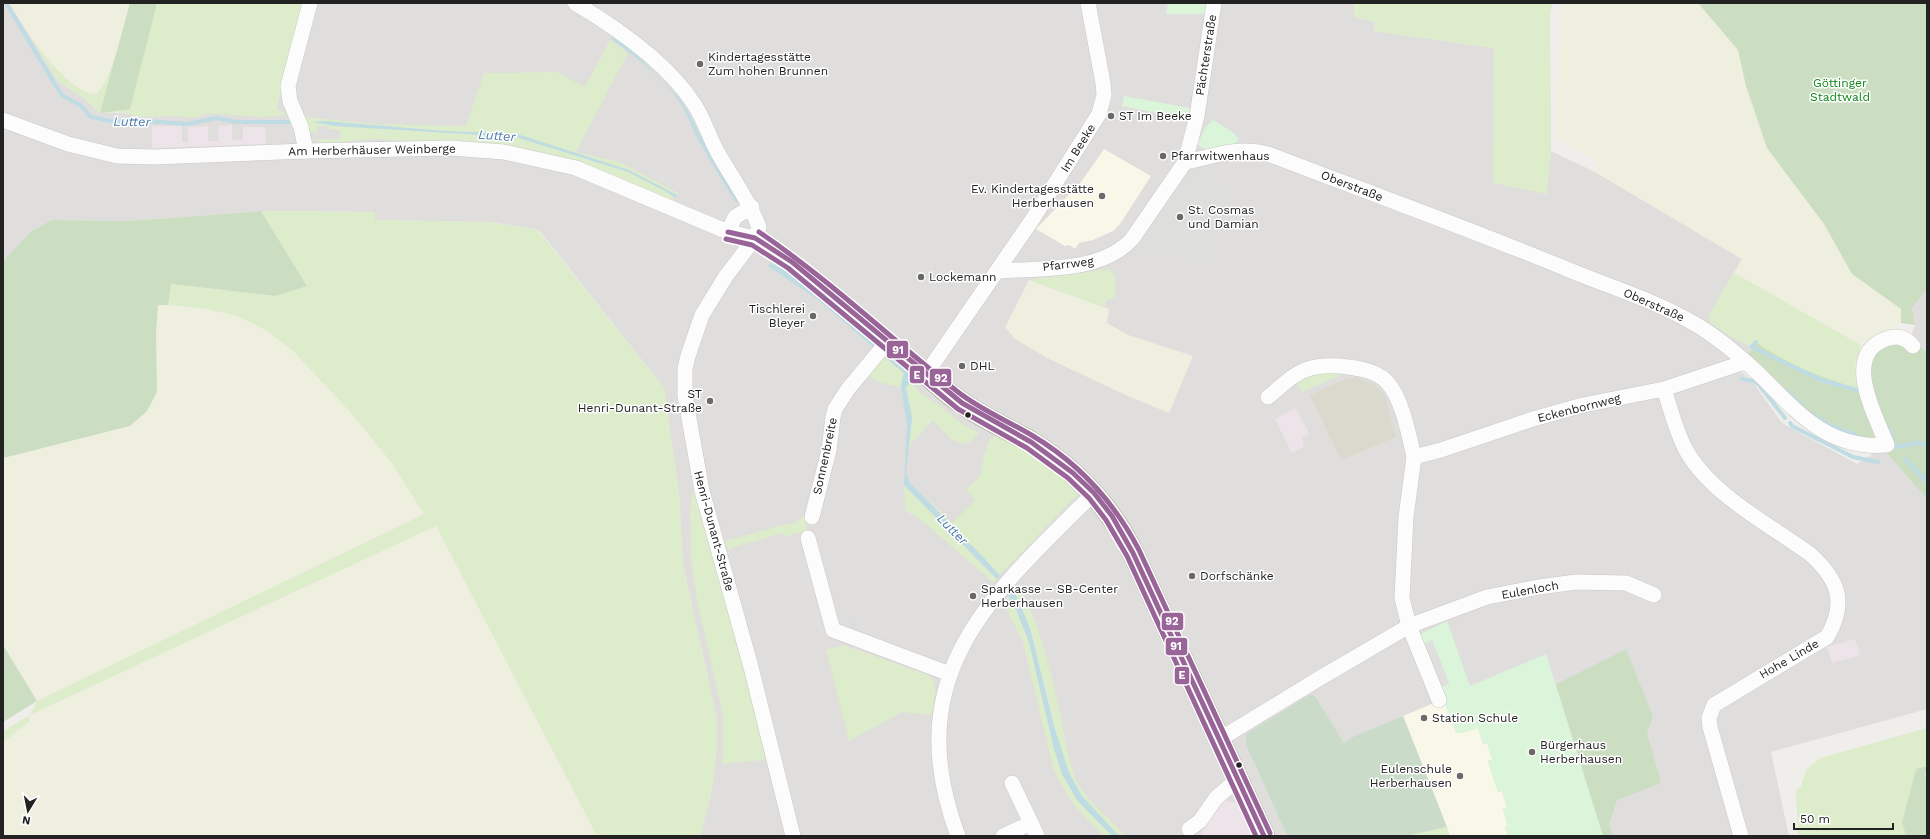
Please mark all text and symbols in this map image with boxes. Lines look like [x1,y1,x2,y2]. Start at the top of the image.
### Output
street label: Pächterstraße [1193,13,1219,97]
place label: Kindertagesstätte Zum hohen Brunnen [708,50,828,78]
marker: Kindertagesstätte Zum hohen Brunnen [695,59,705,69]
park label: Göttinger Stadtwald [1810,76,1870,104]
place label: ST Im Beeke [1119,109,1192,123]
marker: ST Im Beeke [1106,111,1116,121]
water label: Lutter [113,114,152,129]
street label: Im Beeke [1058,121,1098,175]
water label: Lutter [478,127,517,144]
street label: Am Herberhäuser Weinberge [288,142,456,158]
place label: Pfarrwitwenhaus [1171,149,1270,163]
marker: Pfarrwitwenhaus [1158,151,1168,161]
street label: Oberstraße [1319,168,1385,204]
place label: Ev. Kindertagesstätte Herberhausen [971,182,1094,210]
marker: Ev. Kindertagesstätte Herberhausen [1097,191,1107,201]
place label: St. Cosmas und Damian [1188,203,1259,231]
marker: St. Cosmas und Damian [1175,212,1185,222]
street label: Pfarrweg [1042,254,1095,274]
place label: Lockemann [929,270,997,284]
marker: Lockemann [916,272,926,282]
street label: Oberstraße [1621,285,1687,325]
place label: Tischlerei Bleyer [749,302,805,330]
marker: Tischlerei Bleyer [808,311,818,321]
line badge: 91 [886,340,909,359]
text: 91 [892,344,904,357]
place label: DHL [970,359,995,373]
marker: DHL [957,361,967,371]
line badge: E [909,365,925,384]
line badge: 92 [929,368,952,387]
text: E [914,369,921,382]
text: 92 [934,372,948,385]
place label: ST Henri-Dunant-Straße [578,387,702,415]
street label: Eckenbornweg [1536,391,1623,425]
marker: ST Henri-Dunant-Straße [705,396,715,406]
unlabelled marker [963,410,973,420]
street label: Sonnenbreite [810,416,840,496]
street label: Henri-Dunant-Straße [691,469,737,593]
water label: Lutter [934,511,972,549]
place label: Dorfschänke [1200,569,1274,583]
marker: Dorfschänke [1187,571,1197,581]
street label: Eulenloch [1500,578,1560,602]
place label: Sparkasse – SB-Center Herberhausen [981,582,1118,610]
marker: Sparkasse – SB-Center Herberhausen [968,591,978,601]
line badge: 92 [1161,612,1184,631]
text: 92 [1165,615,1179,628]
street label: Hohe Linde [1757,636,1821,682]
line badge: 91 [1165,637,1188,656]
text: 91 [1170,640,1182,653]
line badge: E [1174,666,1190,685]
text: E [1179,669,1186,682]
place label: Station Schule [1432,711,1518,725]
marker: Station Schule [1419,713,1429,723]
place label: Bürgerhaus Herberhausen [1540,738,1622,766]
marker: Bürgerhaus Herberhausen [1527,747,1537,757]
unlabelled marker [1234,760,1244,770]
place label: Eulenschule Herberhausen [1370,762,1452,790]
marker: Eulenschule Herberhausen [1455,771,1465,781]
north arrow [8,791,48,831]
scale bar [1794,805,1893,831]
text: 50 m [1800,812,1830,826]
text: N [21,813,31,827]

